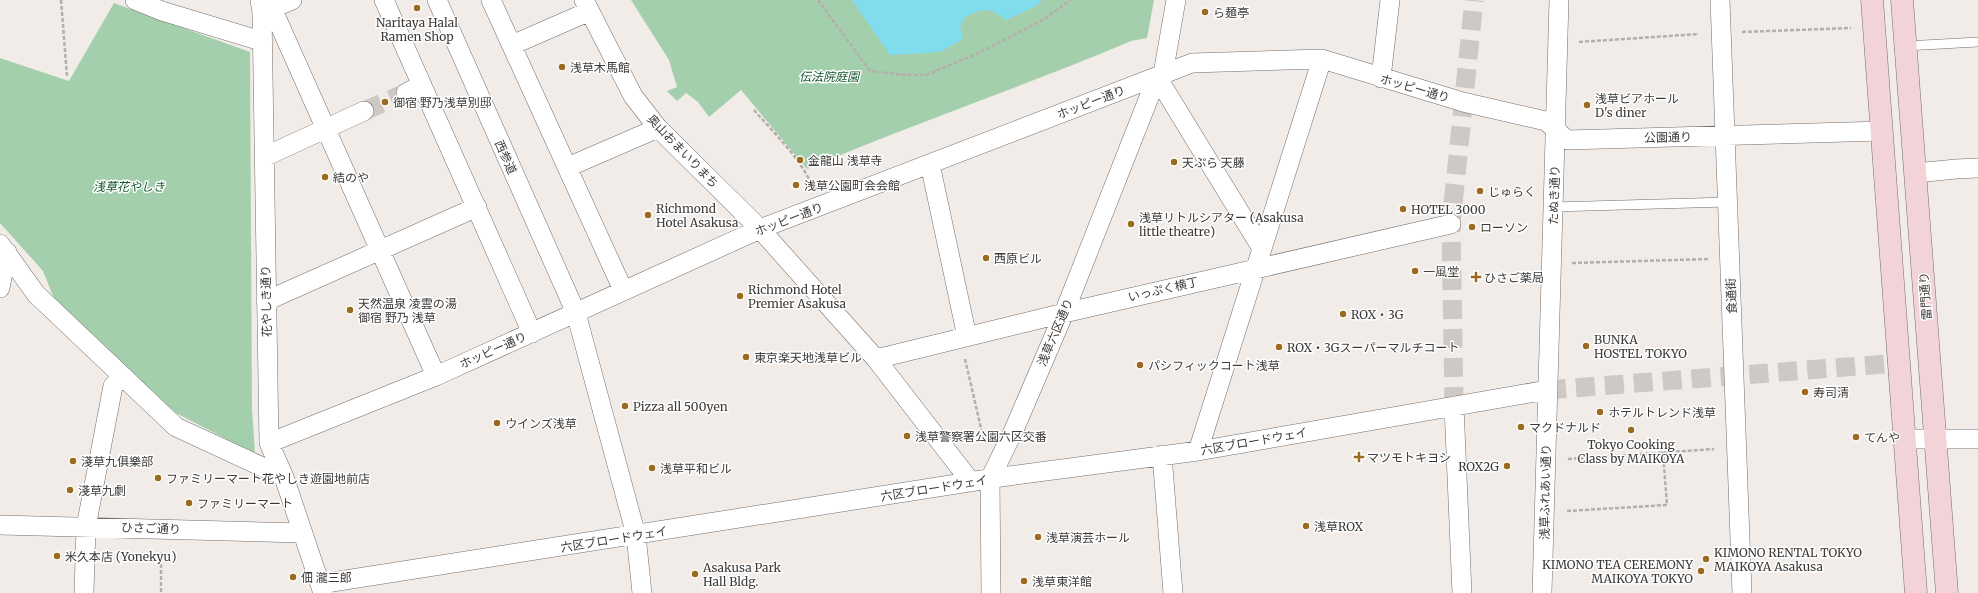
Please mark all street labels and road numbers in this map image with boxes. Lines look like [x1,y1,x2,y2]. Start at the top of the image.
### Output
street label: ホッピー通り [1378,71,1452,105]
street label: ホッピー通り [1055,82,1127,122]
street label: 奥山おまいりまち [644,111,722,191]
street label: 公園通り [1644,129,1692,145]
street label: 西参道 [492,137,520,177]
street label: たぬき通り [1545,165,1563,225]
street label: ホッピー通り [753,199,825,239]
street label: 花やしき通り [258,265,274,337]
street label: 雷門通り [1916,272,1934,320]
street label: いっぷく横丁 [1126,274,1200,304]
street label: 食通街 [1723,278,1739,314]
street label: 浅草六区通り [1034,296,1076,368]
street label: ホッピー通り [457,329,529,371]
street label: 六区ブロードウェイ [1200,424,1308,458]
street label: 浅草ふれあい通り [1537,444,1553,540]
street label: 六区ブロードウェイ [879,472,989,504]
street label: ひさご通り [121,519,181,537]
street label: 六区ブロードウェイ [559,523,669,555]

